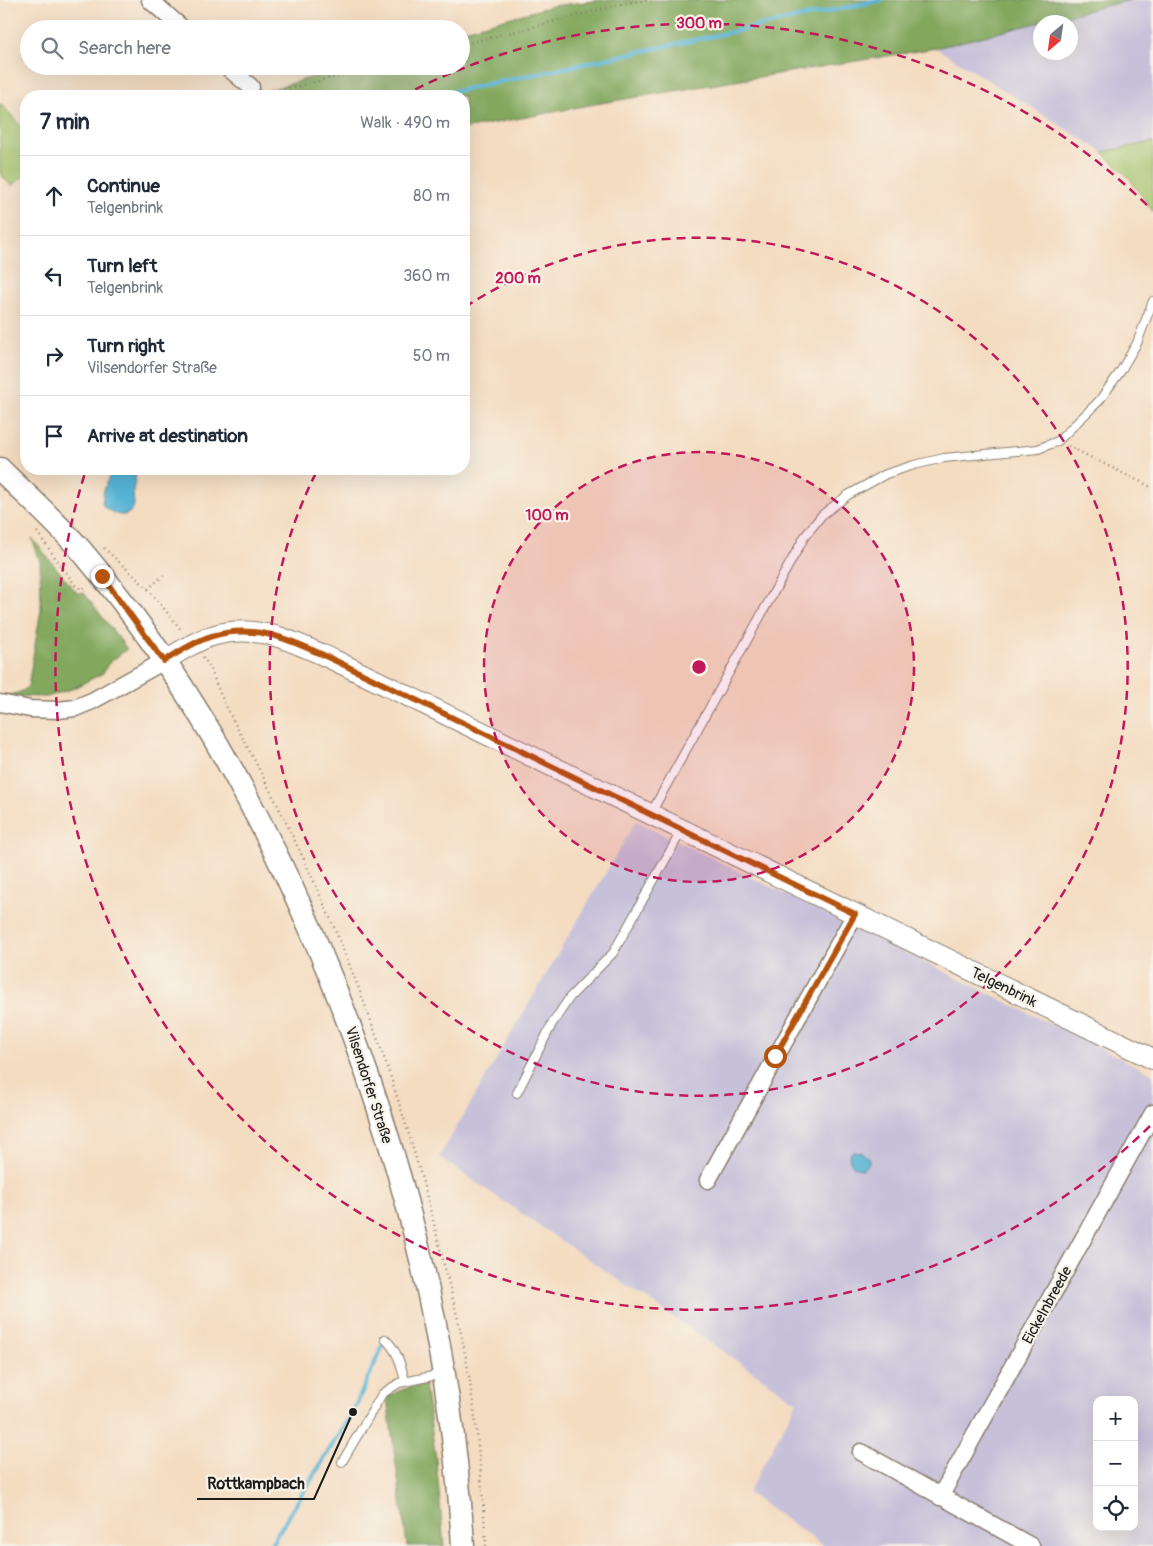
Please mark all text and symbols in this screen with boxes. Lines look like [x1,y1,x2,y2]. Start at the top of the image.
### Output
text: 300 m [676,14,722,33]
north arrow [1033,15,1078,60]
search box [20,20,470,75]
icon: search [38,34,66,62]
text: Search here [78,36,171,60]
text: 7 min [40,109,90,136]
text: Walk · 490 m [360,113,450,133]
text: Continue [87,174,160,198]
icon: ahead [40,182,68,210]
text: 80 m [413,186,450,206]
text: Telgenbrink [87,198,163,218]
text: Turn left [87,254,157,278]
icon: left [40,262,68,290]
text: 360 m [403,266,450,286]
text: 200 m [495,269,541,288]
text: Telgenbrink [87,278,163,298]
text: Turn right [87,334,165,358]
icon: right [40,342,68,370]
text: 50 m [413,346,450,366]
text: Vilsendorfer Straße [87,358,217,378]
icon: arrive [40,422,68,450]
text: Arrive at destination [87,424,248,448]
text: 100 m [526,506,568,525]
route end [91,565,114,588]
centre of rings [690,658,708,676]
street label: Telgenbrink [967,963,1041,1012]
street label: Vilsendorfer Straße [341,1024,397,1147]
route start [764,1045,787,1068]
street label: Eickelnbreede [1018,1263,1077,1347]
map controls [1093,1396,1138,1531]
button: + [1093,1396,1138,1441]
button: − [1093,1441,1138,1486]
callout: Rottkampbach [197,1468,314,1499]
text: Rottkampbach [207,1474,305,1494]
button: locate [1093,1486,1138,1531]

